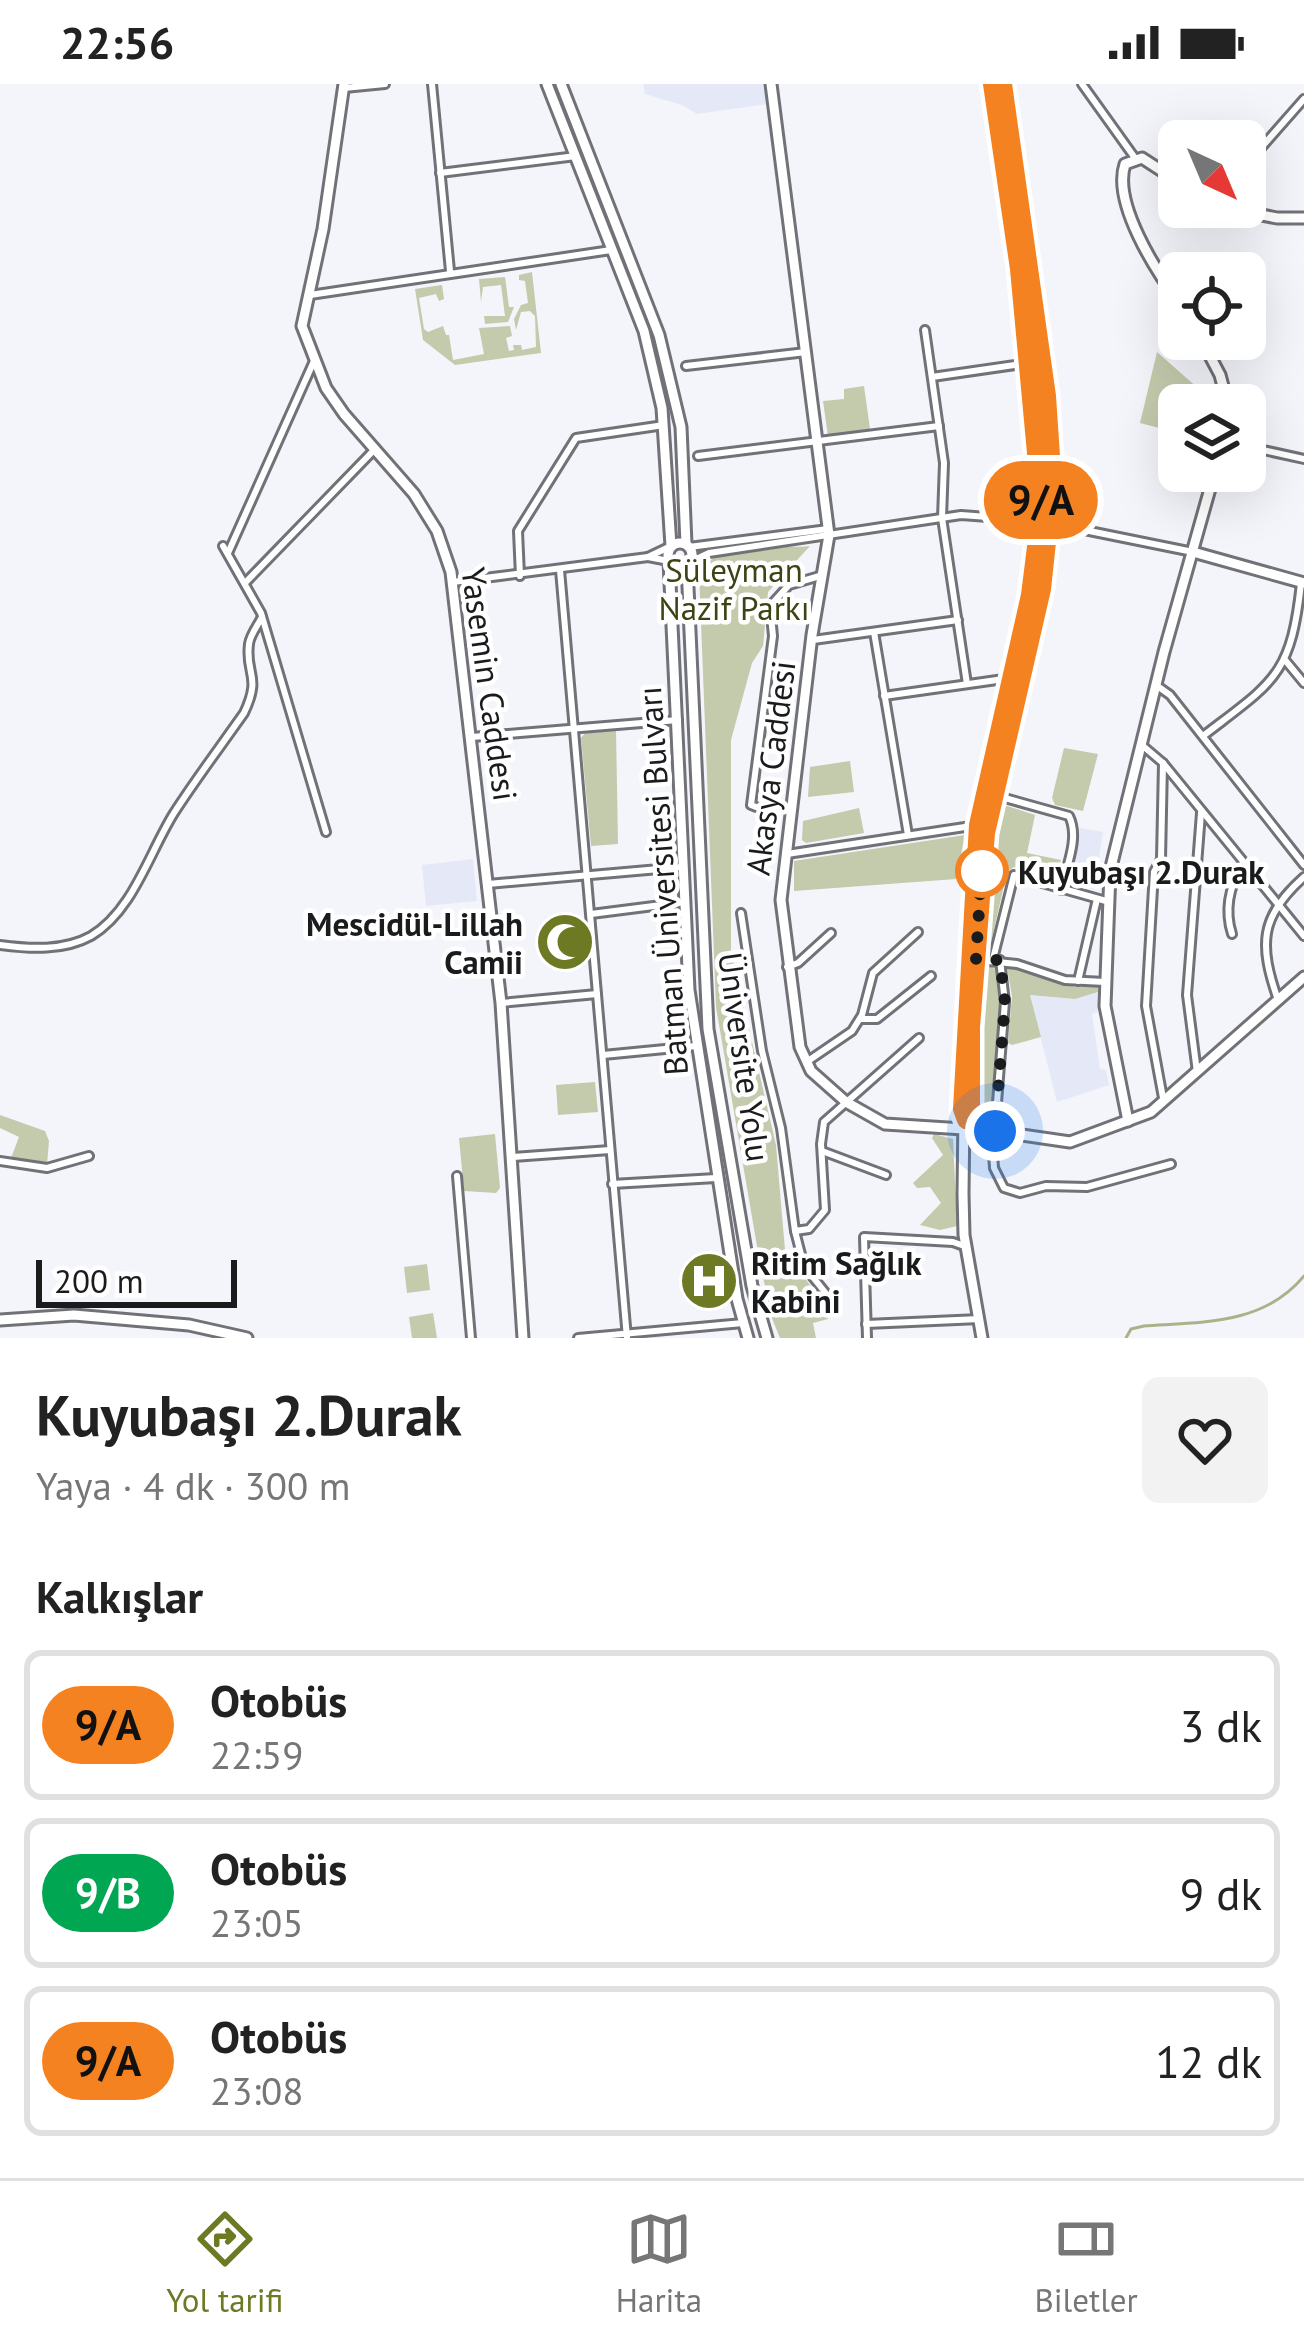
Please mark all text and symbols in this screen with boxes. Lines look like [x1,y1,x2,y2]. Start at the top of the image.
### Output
text: 22:56 [60,13,174,71]
north arrow [1158,120,1266,228]
map controls [1158,120,1266,492]
button: locate [1158,252,1266,360]
button: layers [1158,384,1266,492]
line badge: 9/A [972,461,1110,539]
text: 9/A [1008,472,1074,527]
park label: Süleyman Nazif Parkı [658,548,810,629]
street label: Yasemin Caddesi [452,565,528,803]
street label: Akasya Caddesi [736,658,804,878]
street label: Batman Üniversitesi Bulvarı [627,685,697,1077]
marker: Kuyubaşı 2.Durak [957,846,1007,896]
place label: Kuyubaşı 2.Durak [1018,850,1265,893]
place label: Mescidül-Lillah Camii [306,902,523,983]
mosque icon: Mescidül-Lillah Camii [534,911,596,973]
street label: Üniversite Yolu [709,950,781,1164]
your location [965,1101,1025,1161]
place label: Ritim Sağlık Kabini [751,1241,922,1322]
hospital icon: Ritim Sağlık Kabini [678,1250,740,1312]
scale bar [36,1254,237,1307]
text: 200 m [54,1259,144,1302]
button: heart [1142,1377,1268,1503]
text: Kuyubaşı 2.Durak [36,1378,462,1452]
text: Yaya · 4 dk · 300 m [36,1460,350,1511]
text: Kalkışlar [36,1567,203,1625]
text: Otobüs [210,1671,347,1729]
text: 3 dk [1180,1696,1262,1754]
text: 9/A [75,1697,141,1752]
text: 22:59 [210,1729,304,1780]
text: Otobüs [210,1839,347,1897]
text: 9 dk [1180,1864,1262,1922]
text: 9/B [75,1865,141,1920]
text: 23:05 [210,1897,304,1948]
text: Otobüs [210,2007,347,2065]
text: 12 dk [1155,2032,1262,2090]
text: 9/A [75,2033,141,2088]
text: 23:08 [210,2065,304,2116]
tab: Yol tarifi [166,2206,283,2321]
tab: Harita [616,2206,702,2321]
tab: Biletler [1034,2206,1138,2321]

